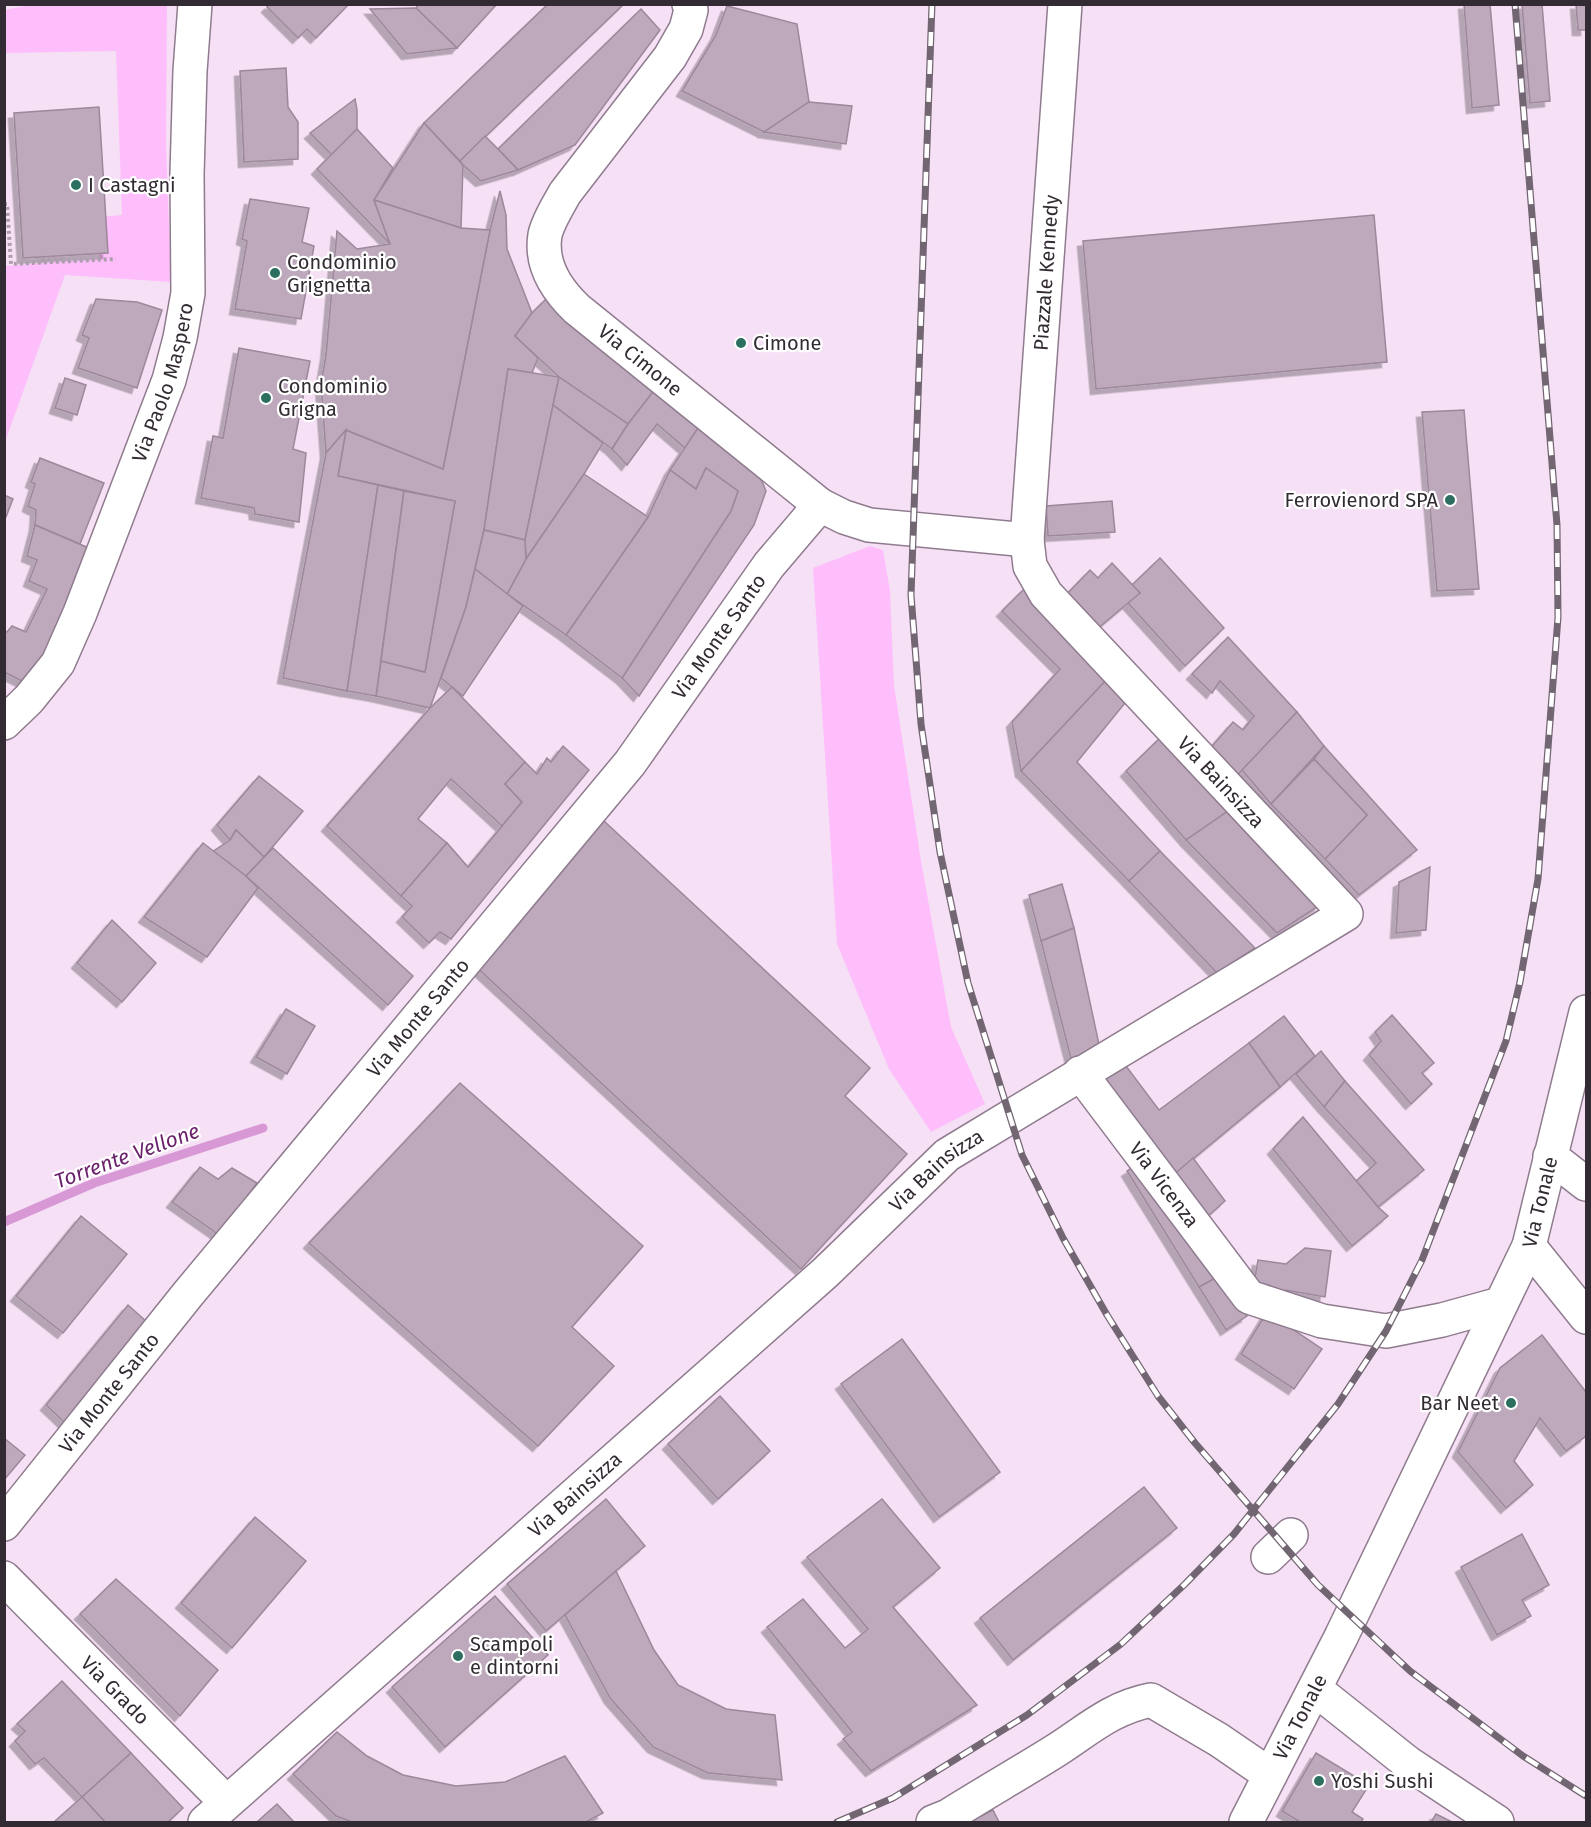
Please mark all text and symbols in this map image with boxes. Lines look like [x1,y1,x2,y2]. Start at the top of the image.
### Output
place label: I Castagni [88,173,176,197]
marker: I Castagni [69,178,83,192]
street label: Piazzale Kennedy [1028,194,1063,352]
place label: Condominio Grignetta [287,250,397,297]
marker: Condominio Grignetta [268,266,282,280]
street label: Via Paolo Maspero [127,301,198,466]
street label: Via Cimone [593,319,687,401]
place label: Cimone [753,331,821,355]
marker: Cimone [734,336,748,350]
place label: Condominio Grigna [278,374,388,421]
marker: Condominio Grigna [259,391,273,405]
place label: Ferrovienord SPA [1285,488,1439,512]
marker: Ferrovienord SPA [1443,493,1457,507]
street label: Via Monte Santo [667,569,771,704]
street label: Via Bainsizza [1173,731,1269,833]
street label: Via Monte Santo [362,953,474,1082]
water label: Torrente Vellone [51,1118,203,1194]
street label: Via Bainsizza [884,1124,988,1217]
street label: Via Vicenza [1124,1137,1204,1232]
street label: Via Tonale [1517,1154,1562,1250]
street label: Via Monte Santo [54,1328,164,1458]
place label: Bar Neet [1420,1391,1500,1415]
marker: Bar Neet [1504,1396,1518,1410]
street label: Via Bainsizza [523,1447,626,1542]
place label: Scampoli e dintorni [470,1632,559,1679]
marker: Scampoli e dintorni [451,1649,465,1663]
street label: Via Grado [76,1651,154,1730]
street label: Via Tonale [1268,1670,1332,1764]
place label: Yoshi Sushi [1331,1769,1434,1793]
marker: Yoshi Sushi [1312,1774,1326,1788]

